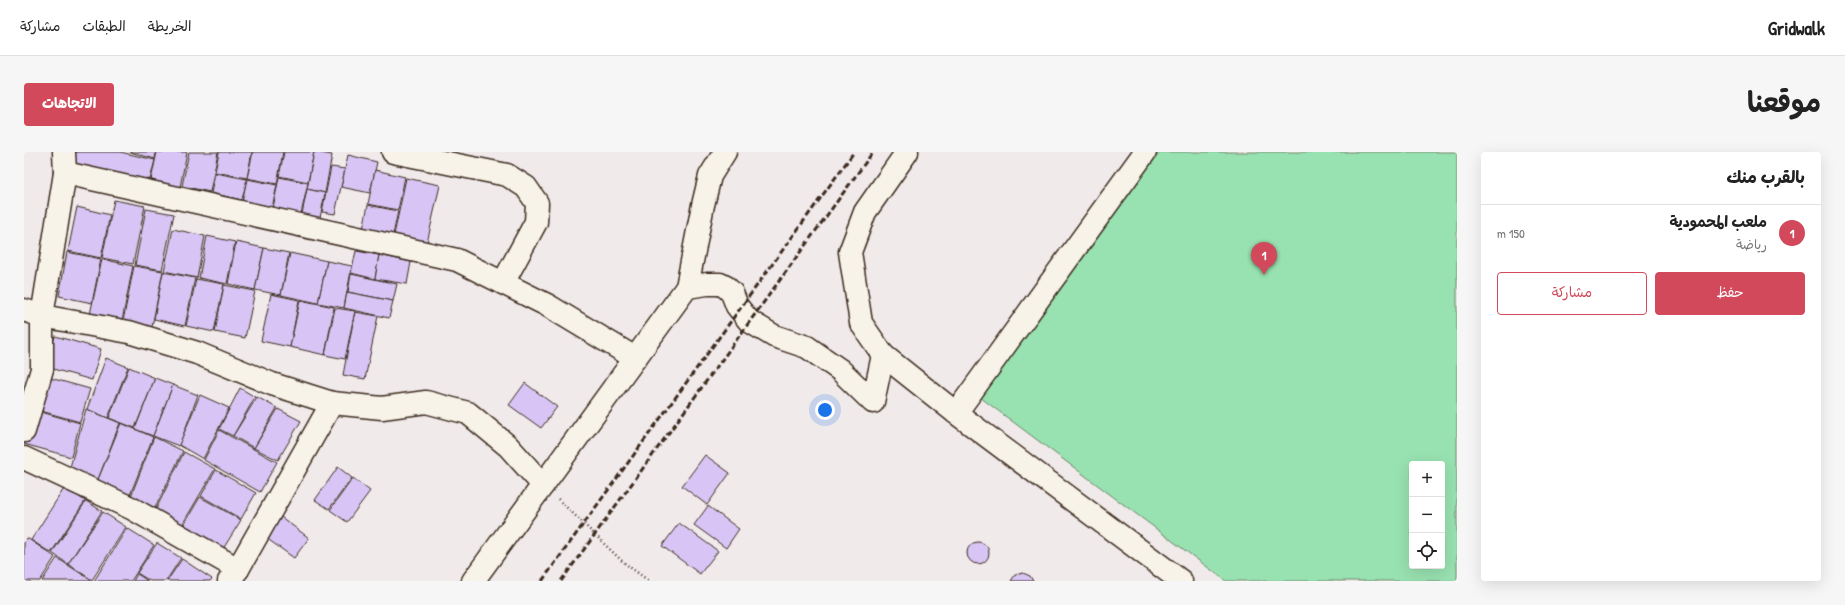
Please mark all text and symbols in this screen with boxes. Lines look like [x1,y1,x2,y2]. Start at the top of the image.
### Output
text: Gridwalk [1768,15,1825,41]
text: مشاركة [20,16,60,35]
text: الطبقات [82,16,126,35]
text: الخريطة [148,16,191,35]
button: الاتجاهات [24,83,114,126]
text: موقعنا [1747,83,1821,121]
text: بالقرب منك [1727,165,1805,188]
text: ملعب المحمودية [1669,211,1767,232]
text: 150 m [1497,224,1525,242]
text: 1 [1790,224,1794,242]
text: رياضة [1736,235,1767,253]
pin: 1 [1251,242,1277,275]
button: مشاركة [1497,272,1647,315]
button: حفظ [1655,272,1805,315]
your location [815,400,835,420]
map controls [1409,461,1445,569]
button: + [1409,461,1445,497]
button: − [1409,497,1445,533]
button: locate [1409,533,1445,569]

